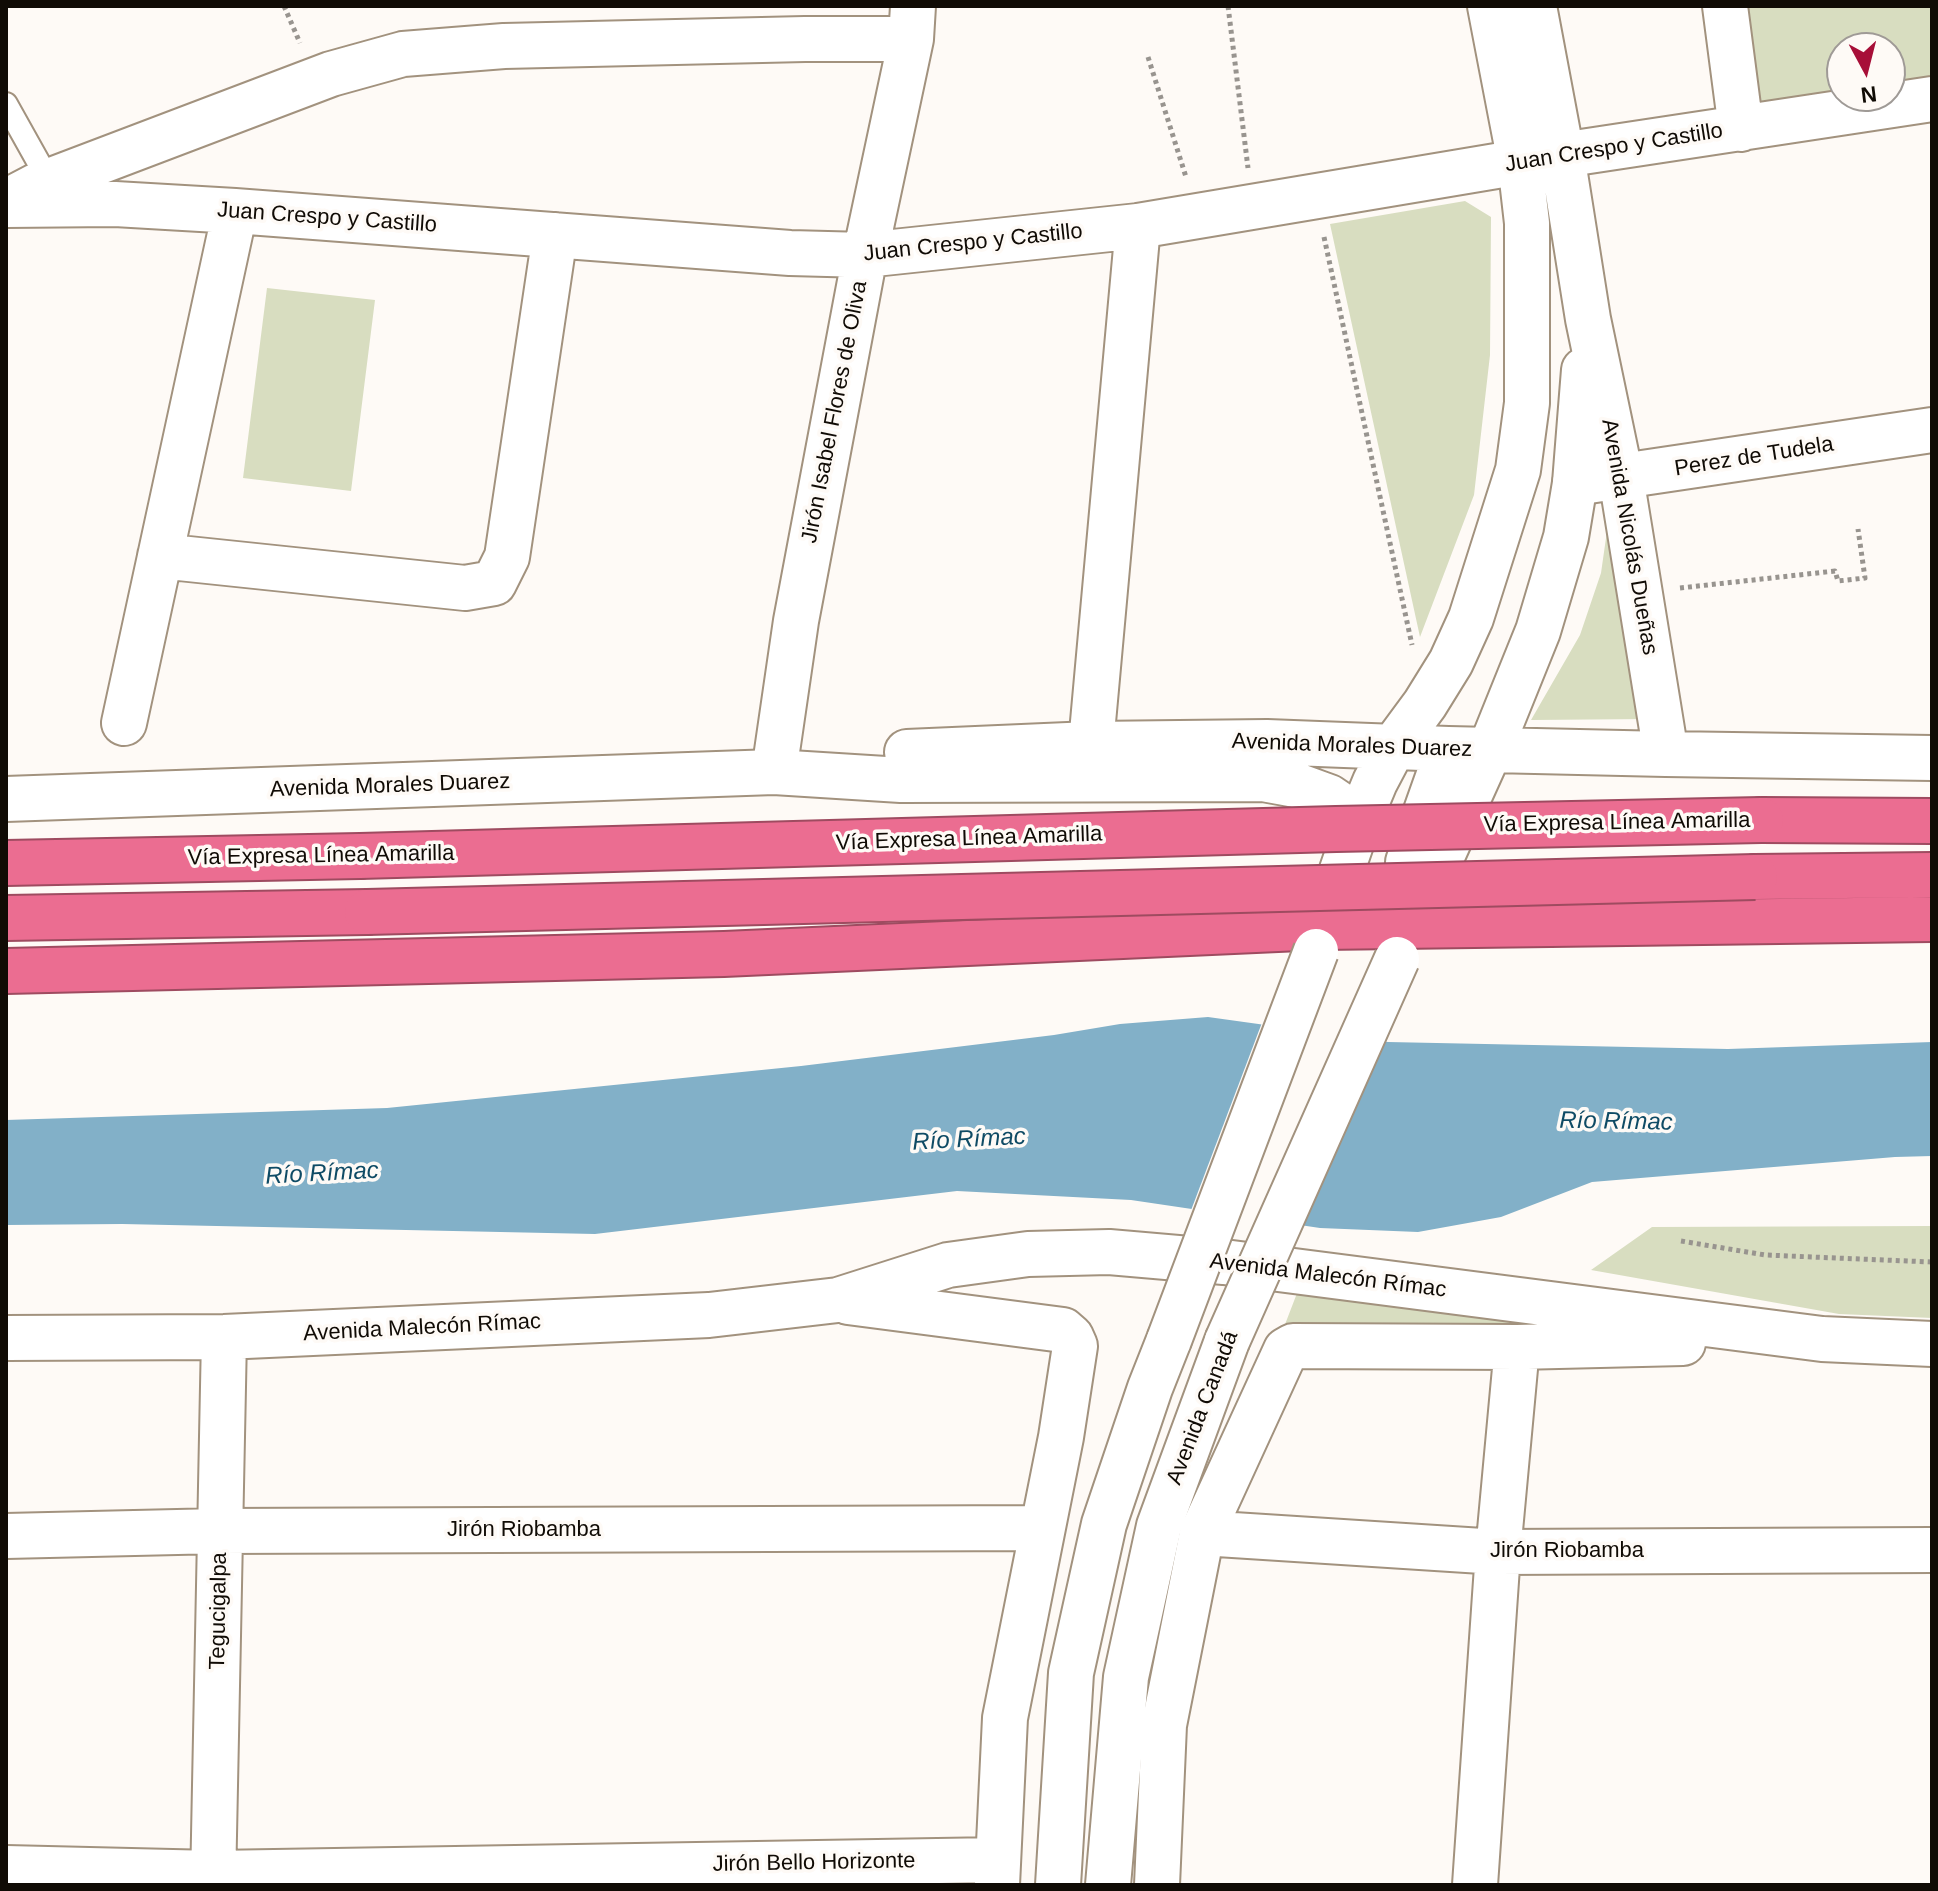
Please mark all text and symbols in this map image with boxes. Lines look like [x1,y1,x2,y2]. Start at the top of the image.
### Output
north arrow [1826,32,1906,112]
text: N [1859,81,1878,108]
street label: Juan Crespo y Castillo [1503,118,1725,178]
street label: Juan Crespo y Castillo [216,197,438,239]
street label: Juan Crespo y Castillo [862,218,1084,268]
street label: Jirón Isabel Flores de Oliva [797,279,873,545]
street label: Avenida Nicolás Dueñas [1595,417,1663,657]
street label: Perez de Tudela [1673,431,1835,483]
street label: Avenida Morales Duarez [1231,729,1473,763]
street label: Avenida Morales Duarez [269,769,511,803]
street label: Vía Expresa Línea Amarilla [1484,807,1750,839]
street label: Vía Expresa Línea Amarilla [835,821,1103,857]
street label: Vía Expresa Línea Amarilla [188,840,454,872]
water label: Río Rímac [1559,1107,1673,1137]
water label: Río Rímac [912,1123,1026,1157]
water label: Río Rímac [265,1157,379,1191]
street label: Avenida Malecón Rímac [1208,1248,1448,1304]
street label: Avenida Malecón Rímac [302,1309,542,1347]
street label: Avenida Canadá [1162,1328,1244,1488]
street label: Jirón Riobamba [447,1517,601,1543]
street label: Jirón Riobamba [1490,1538,1644,1564]
street label: Tegucigalpa [205,1552,233,1670]
street label: Jirón Bello Horizonte [712,1848,916,1878]

